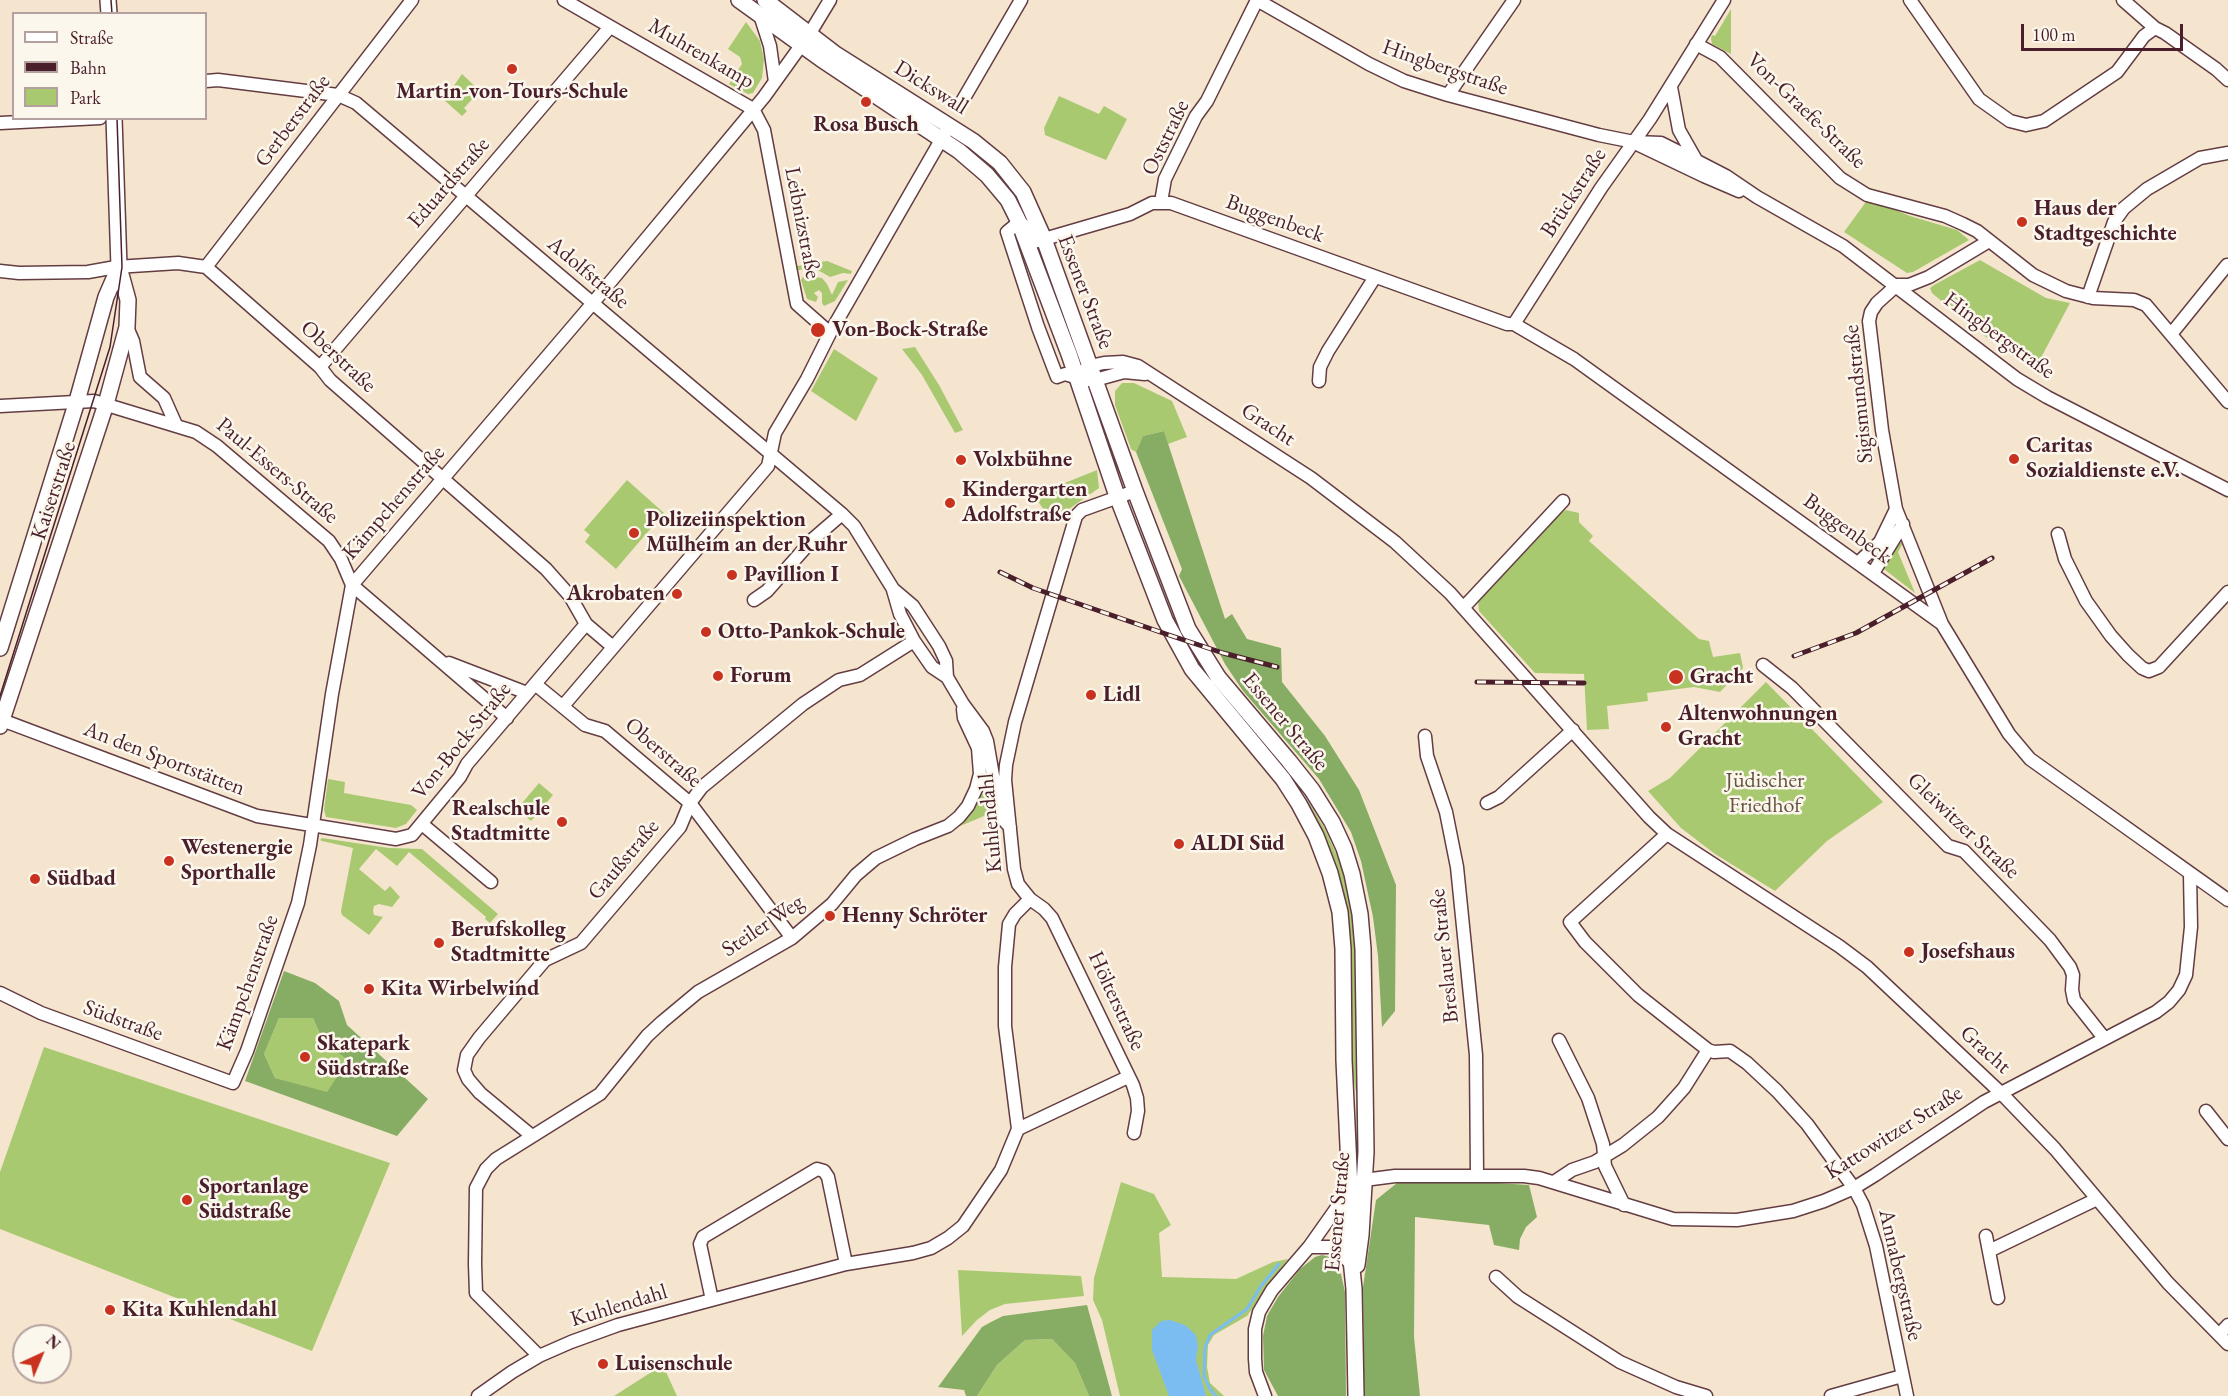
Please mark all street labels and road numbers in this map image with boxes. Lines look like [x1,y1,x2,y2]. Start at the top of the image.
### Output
street label: Muhrenkamp [643,13,759,95]
street label: Hingbergstraße [1379,34,1511,102]
street label: Von-Graefe-Straße [1741,47,1871,175]
street label: Dickswall [889,55,973,121]
street label: Gerberstraße [250,70,336,172]
street label: Oststraße [1136,96,1196,180]
street label: Eduardstraße [402,132,496,234]
street label: Brückstraße [1535,143,1613,243]
street label: Leibnizstraße [778,165,826,281]
street label: Buggenbeck [1222,189,1328,249]
street label: Adolfstraße [542,231,634,315]
street label: Essener Straße [1051,231,1119,353]
street label: Hingbergstraße [1938,287,2060,385]
street label: Oberstraße [295,315,381,399]
street label: Sigismundstraße [1839,324,1879,464]
street label: Gracht [1236,398,1300,452]
street label: Paul-Essers-Straße [211,412,343,530]
street label: Kaiserstraße [26,438,82,544]
street label: Kämpchenstraße [337,441,451,565]
street label: Buggenbeck [1798,488,1896,570]
street label: Essener Straße [1236,668,1334,776]
street label: Von-Bock-Straße [407,677,517,805]
street label: Oberstraße [619,712,707,794]
street label: An den Sportstätten [80,716,248,802]
street label: Gleiwitzer Straße [1901,767,2025,885]
street label: Kuhlendahl [973,772,1009,874]
street label: Gaußstraße [583,814,665,906]
street label: Breslauer Straße [1425,888,1465,1024]
street label: Steiler Weg [717,889,809,963]
street label: Kämpchenstraße [211,911,285,1055]
street label: Hölterstraße [1082,947,1150,1055]
street label: Südstraße [80,994,166,1048]
street label: Gracht [1954,1020,2016,1080]
street label: Kattowitzer Straße [1820,1080,1968,1186]
street label: Essener Straße [1320,1151,1356,1273]
street label: Annabergstraße [1872,1207,1928,1343]
street label: Kuhlendahl [567,1279,671,1333]

